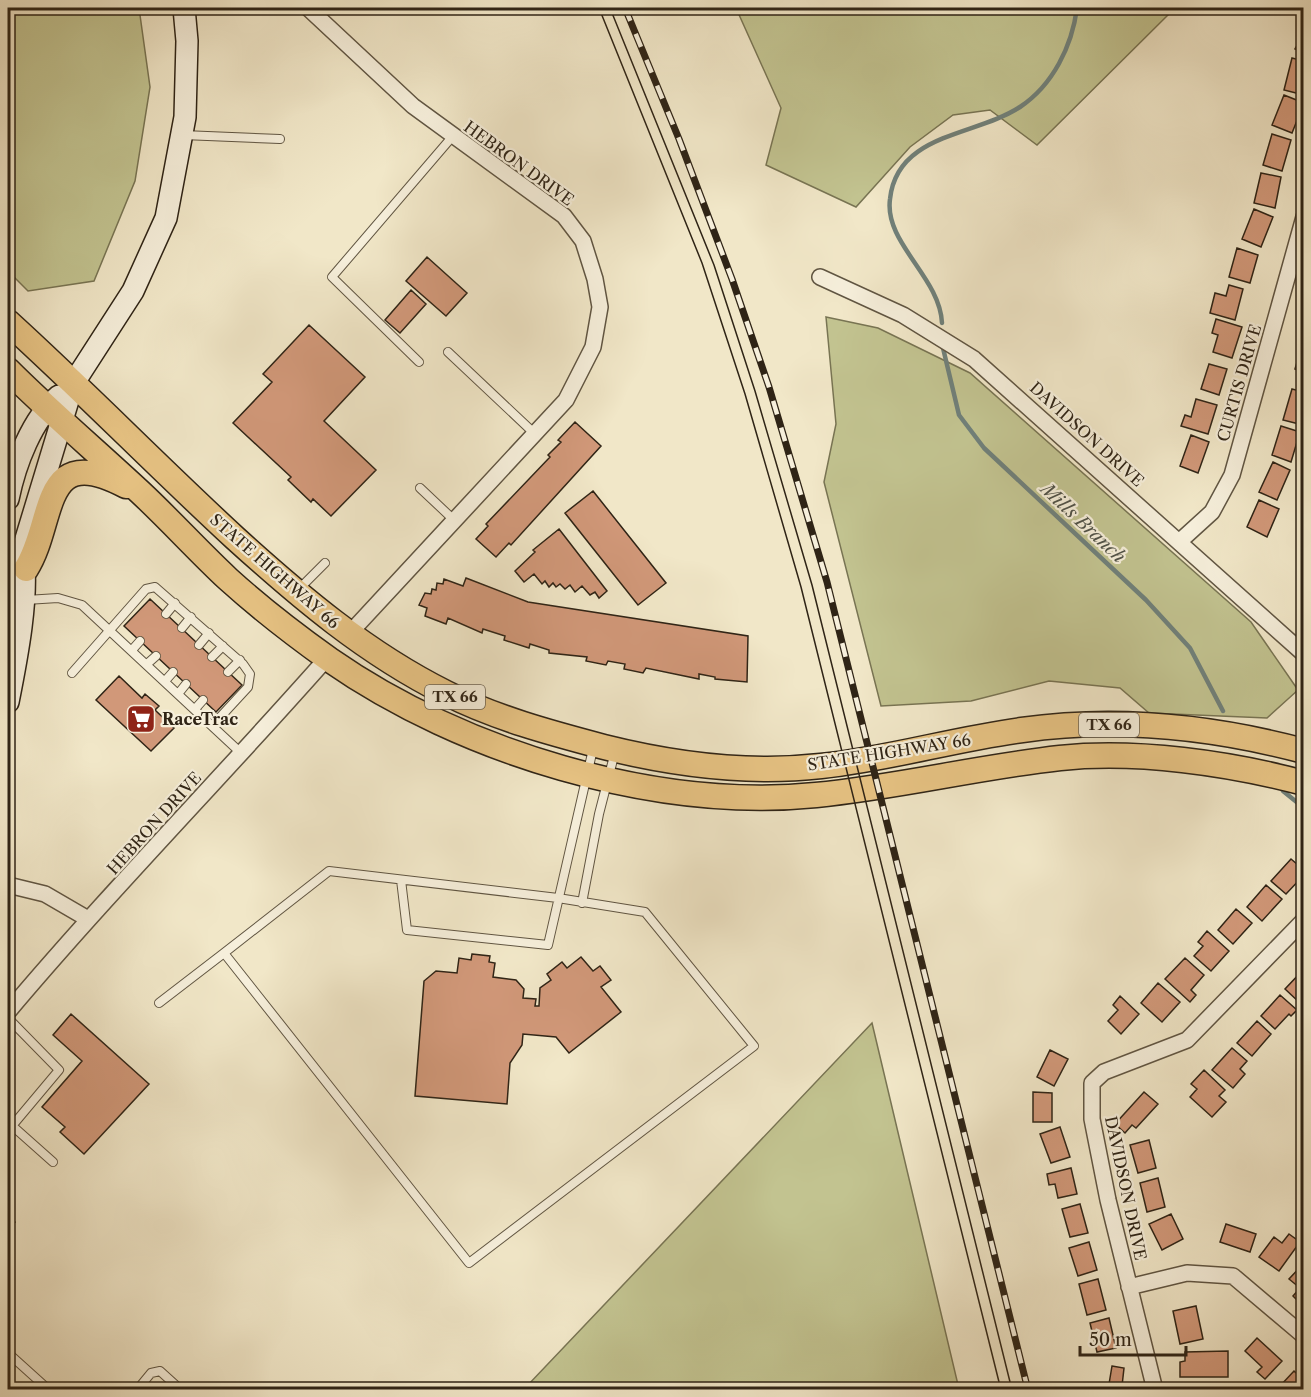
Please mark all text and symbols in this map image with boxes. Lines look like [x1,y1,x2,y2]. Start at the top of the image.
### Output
street label: HEBRON DRIVE [460,116,578,210]
street label: CURTIS DRIVE [1213,322,1265,444]
street label: DAVIDSON DRIVE [1026,377,1148,491]
water label: Mills Branch [1035,477,1130,568]
street label: STATE HIGHWAY 66 [206,509,344,633]
road number: TX 66 [425,685,485,709]
supermarket icon: RaceTrac [125,703,157,735]
place label: RaceTrac [162,709,238,729]
road number: TX 66 [1079,713,1139,737]
street label: STATE HIGHWAY 66 [806,729,972,775]
street label: HEBRON DRIVE [103,768,205,878]
street label: DAVIDSON DRIVE [1101,1114,1151,1262]
scale bar [1080,1319,1186,1357]
text: 50 m [1089,1329,1132,1351]

